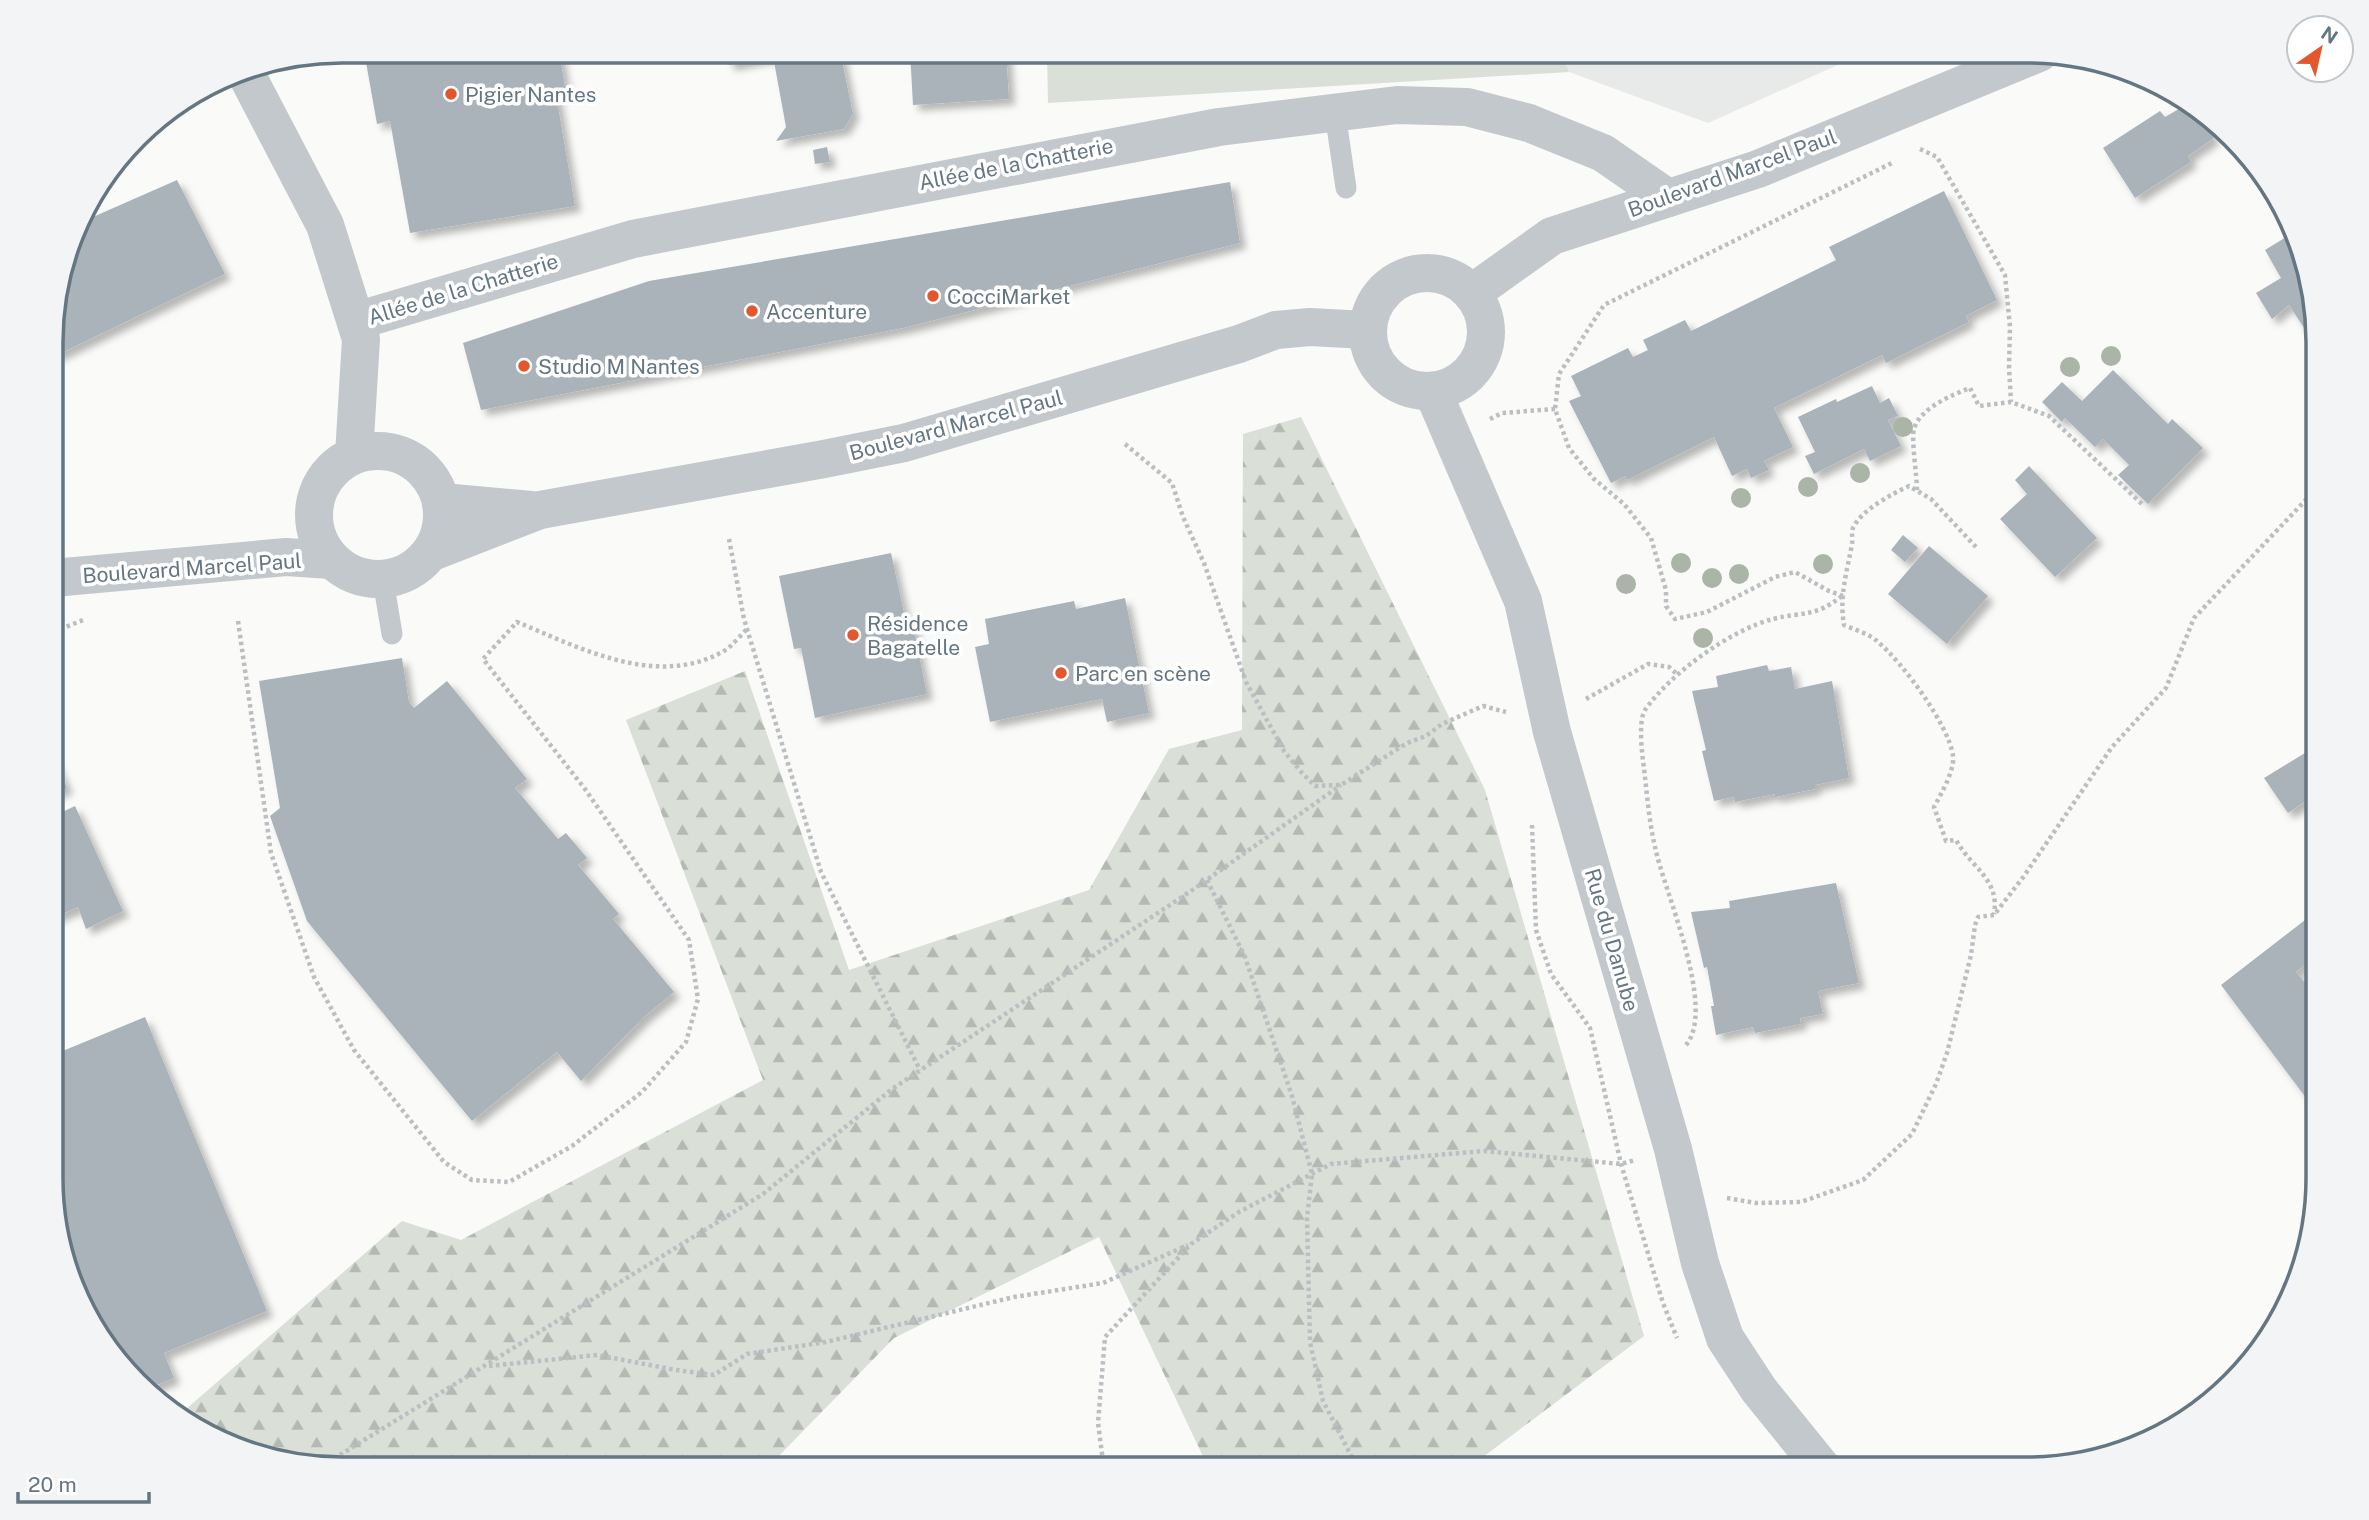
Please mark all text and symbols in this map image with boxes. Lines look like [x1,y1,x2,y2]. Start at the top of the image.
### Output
north arrow [2285,14,2355,84]
text: N [2317,22,2342,48]
place label: Pigier Nantes [465,82,596,107]
marker: Pigier Nantes [443,86,459,102]
street label: Boulevard Marcel Paul [1624,124,1840,222]
street label: Allée de la Chatterie [917,133,1115,195]
street label: Allée de la Chatterie [365,248,561,330]
place label: CocciMarket [947,284,1070,309]
marker: CocciMarket [925,288,941,304]
place label: Accenture [766,299,867,324]
marker: Accenture [744,303,760,319]
place label: Studio M Nantes [538,354,700,379]
marker: Studio M Nantes [516,358,532,374]
street label: Boulevard Marcel Paul [847,384,1065,466]
street label: Boulevard Marcel Paul [81,548,303,588]
place label: Résidence Bagatelle [867,611,968,660]
marker: Résidence Bagatelle [845,627,861,643]
place label: Parc en scène [1075,661,1211,686]
marker: Parc en scène [1053,665,1069,681]
street label: Rue du Danube [1580,866,1644,1014]
scale bar [18,1460,149,1504]
text: 20 m [28,1472,77,1497]

